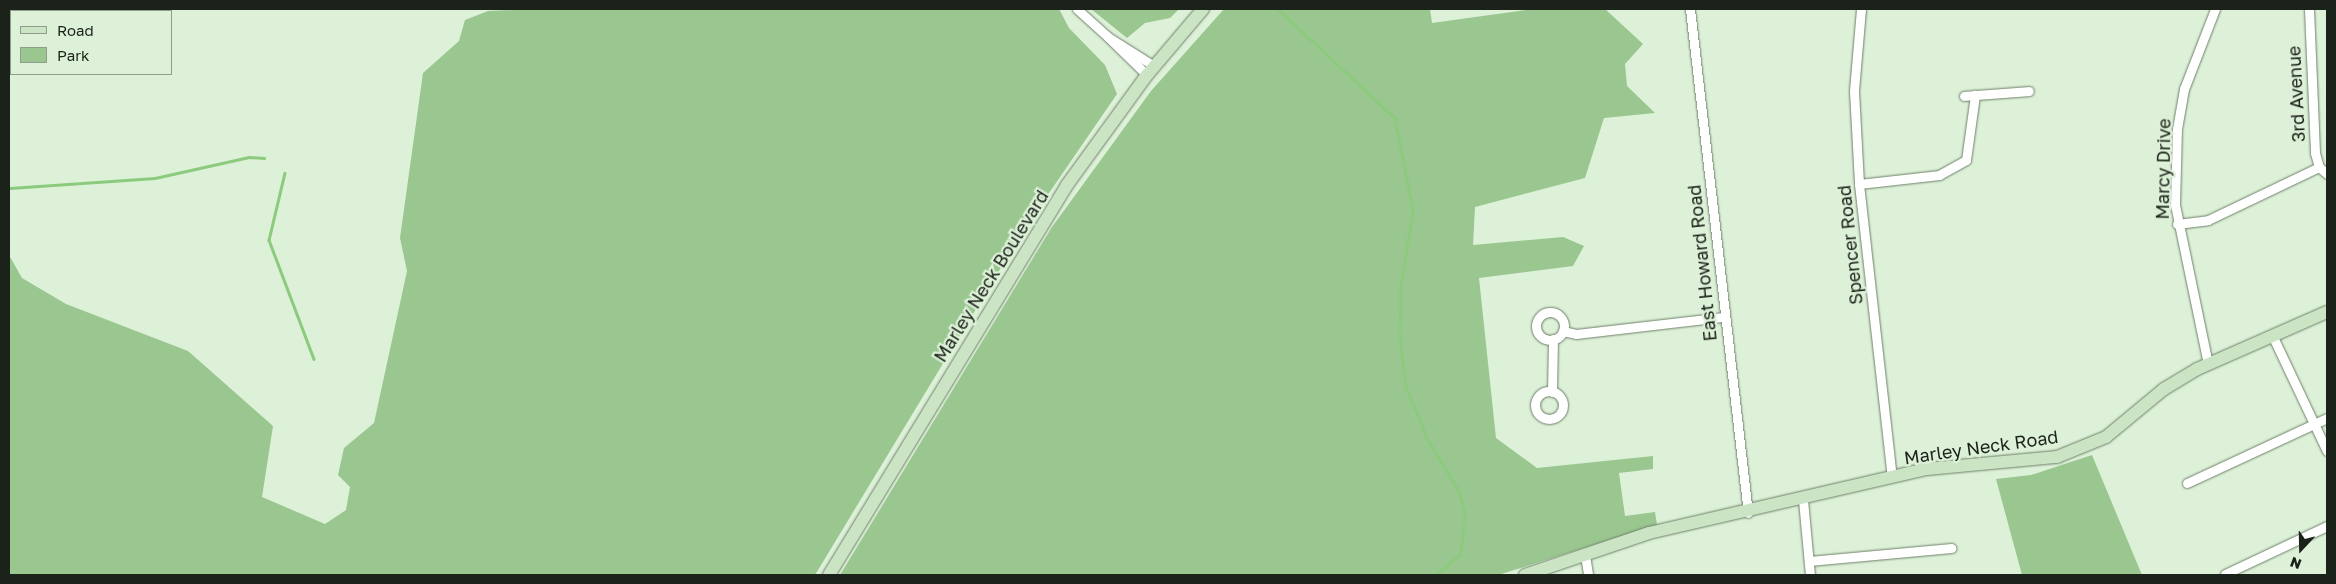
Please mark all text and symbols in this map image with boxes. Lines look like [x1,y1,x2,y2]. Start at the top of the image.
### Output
legend [10,10,172,75]
text: Road [57,21,94,39]
street label: 3rd Avenue [2283,45,2309,143]
text: Park [57,46,89,64]
street label: Marcy Drive [2151,118,2175,220]
street label: East Howard Road [1683,184,1721,342]
street label: Spencer Road [1833,184,1867,306]
street label: Marley Neck Boulevard [929,186,1053,366]
street label: Marley Neck Road [1902,425,2060,469]
north arrow [2276,524,2326,574]
text: N [2287,554,2303,573]

